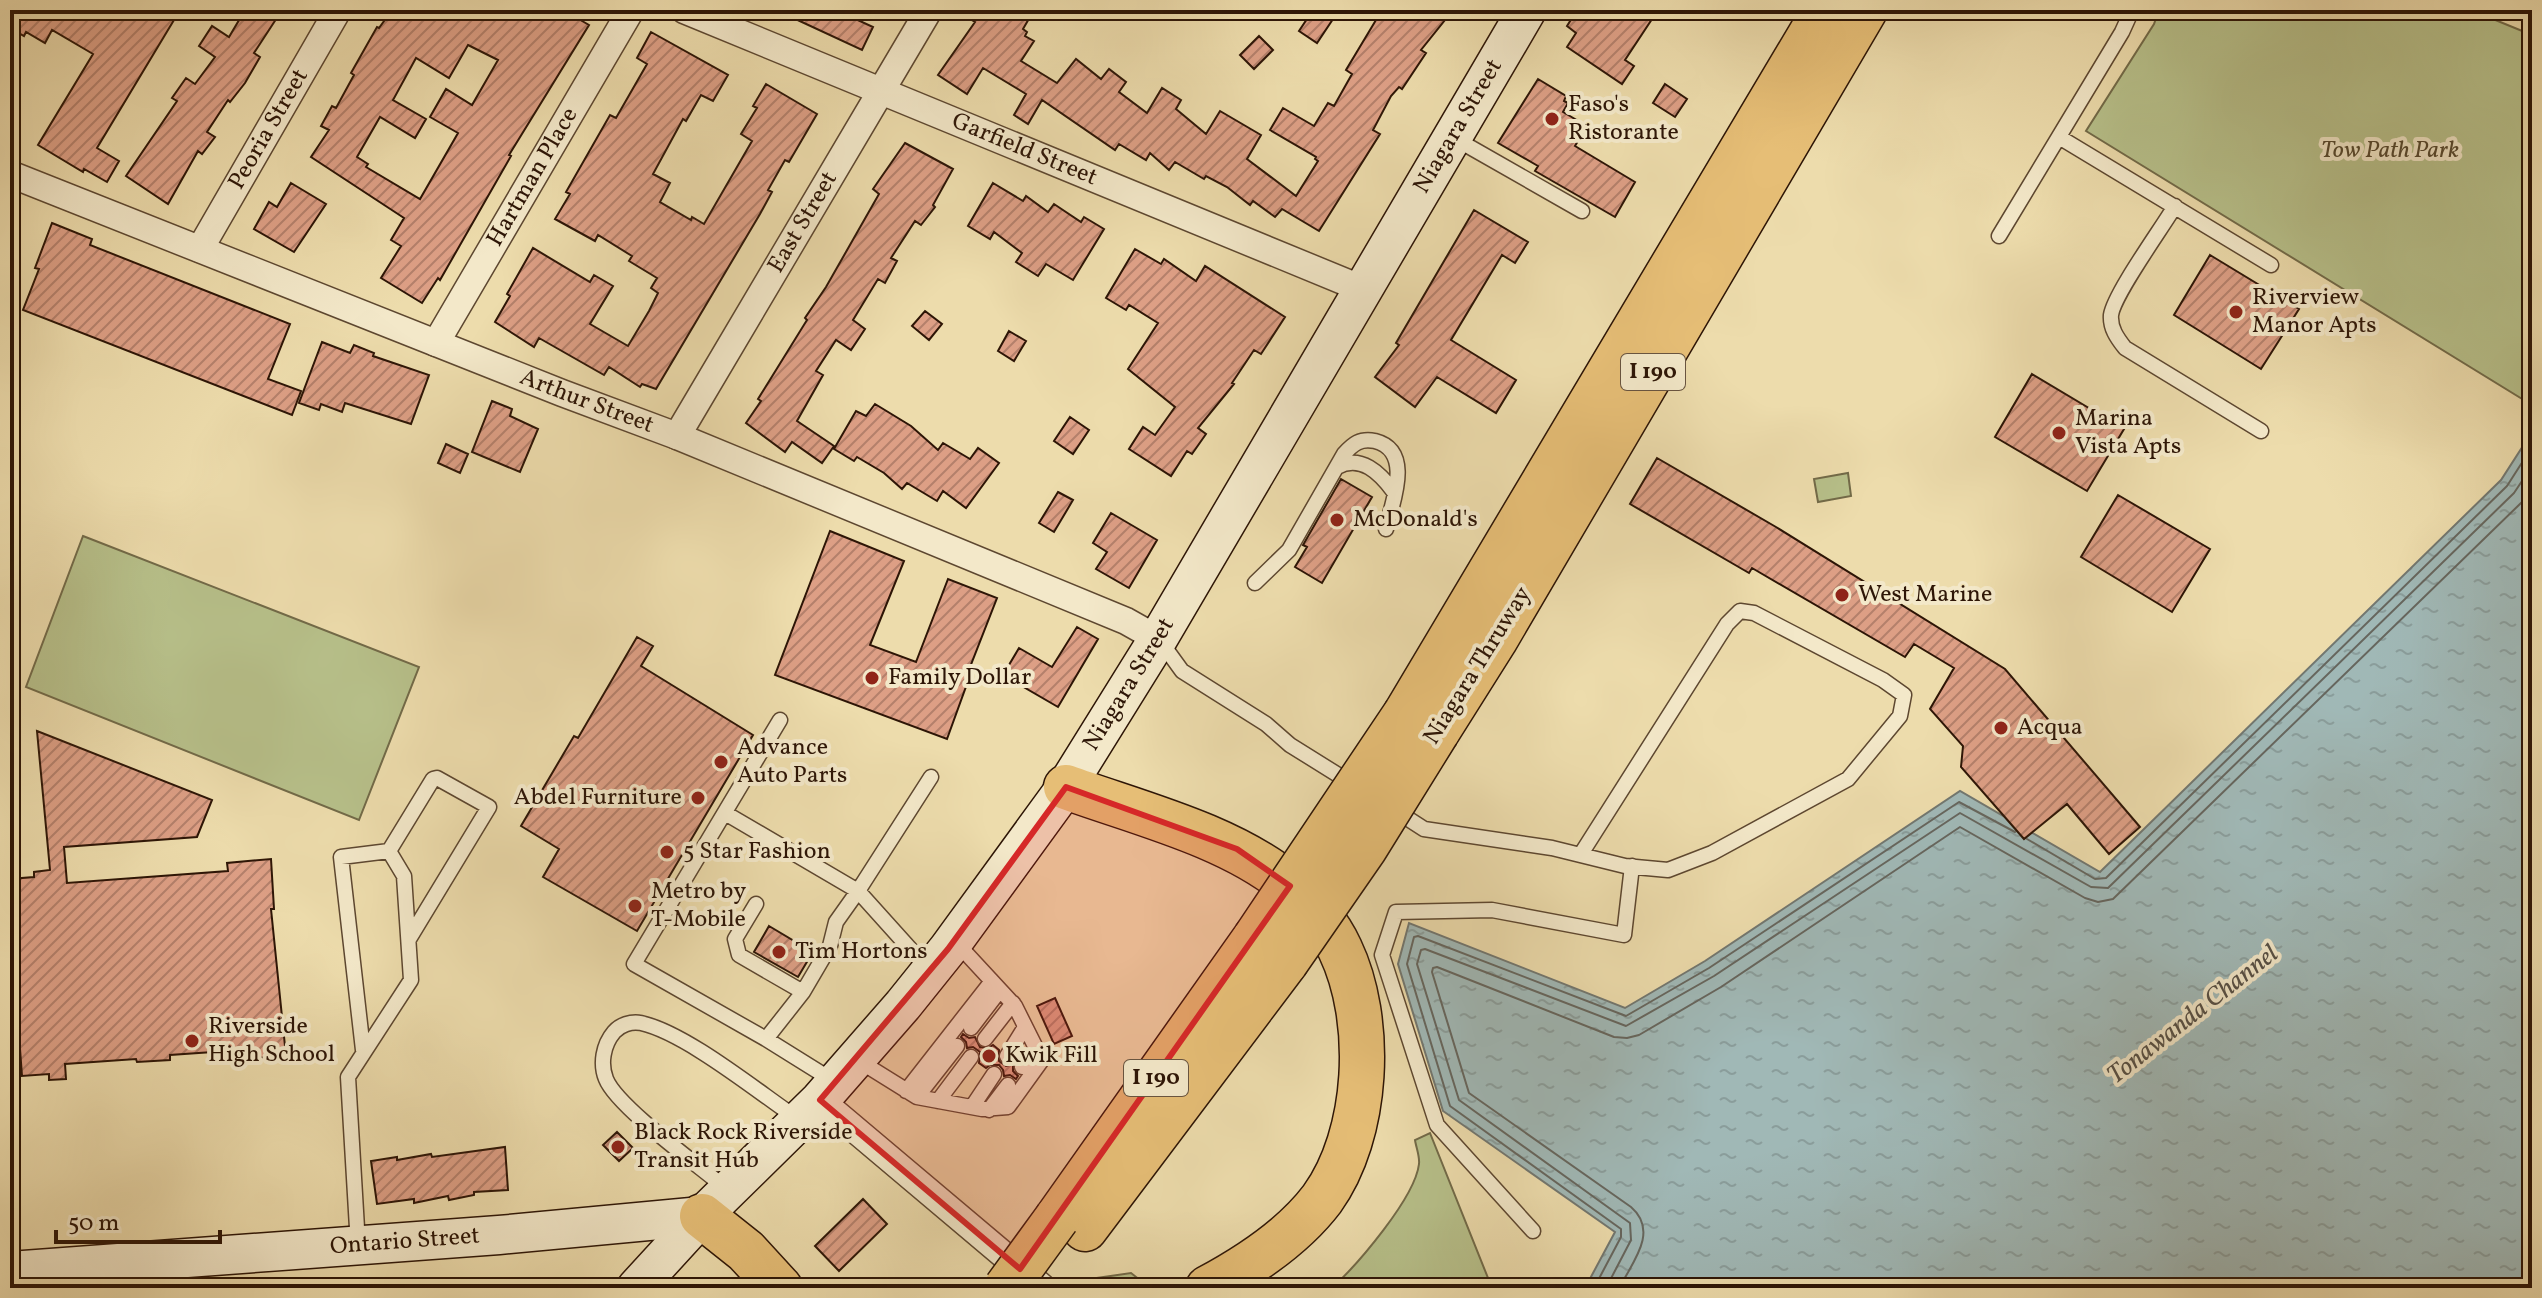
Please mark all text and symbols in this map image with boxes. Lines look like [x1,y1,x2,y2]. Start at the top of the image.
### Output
street label: Niagara Street [1406,53,1512,200]
street label: Peoria Street [221,63,317,196]
place label: Faso's Ristorante [1568,88,1679,150]
street label: Hartman Place [479,101,587,253]
street label: Garfield Street [946,105,1102,195]
marker: Faso's Ristorante [1543,110,1561,128]
park label: Tow Path Park [2321,134,2459,168]
street label: East Street [760,165,847,280]
place label: Riverview Manor Apts [2252,281,2377,343]
marker: Riverview Manor Apts [2227,303,2245,321]
road number: I 190 [1621,354,1685,390]
street label: Arthur Street [514,361,659,443]
place label: Marina Vista Apts [2075,402,2181,464]
marker: Marina Vista Apts [2050,424,2068,442]
place label: McDonald's [1353,503,1478,537]
marker: McDonald's [1328,511,1346,529]
place label: West Marine [1858,578,1992,612]
street label: Niagara Thruway [1416,580,1540,752]
marker: West Marine [1833,586,1851,604]
street label: Niagara Street [1075,612,1184,758]
place label: Family Dollar [888,661,1031,695]
marker: Family Dollar [863,669,881,687]
place label: Acqua [2017,711,2083,745]
marker: Acqua [1992,719,2010,737]
place label: Advance Auto Parts [737,731,847,793]
marker: Advance Auto Parts [712,753,730,771]
place label: Abdel Furniture [514,781,682,815]
marker: Abdel Furniture [689,789,707,807]
place label: 5 Star Fashion [683,835,831,869]
marker: 5 Star Fashion [658,843,676,861]
place label: Metro by T-Mobile [651,875,746,937]
marker: Metro by T-Mobile [626,897,644,915]
place label: Tim Hortons [795,935,928,969]
water label: Tonawanda Channel [2100,936,2286,1093]
marker: Tim Hortons [770,943,788,961]
place label: Riverside High School [208,1010,335,1072]
marker: Riverside High School [183,1032,201,1050]
place label: Kwik Fill [1005,1039,1098,1073]
marker: Kwik Fill [980,1047,998,1065]
road number: I 190 [1124,1060,1188,1096]
place label: Black Rock Riverside Transit Hub [634,1116,853,1178]
marker: Black Rock Riverside Transit Hub [609,1138,627,1156]
scale bar [56,1194,220,1244]
text: 50 m [68,1207,120,1241]
street label: Ontario Street [329,1219,481,1264]

